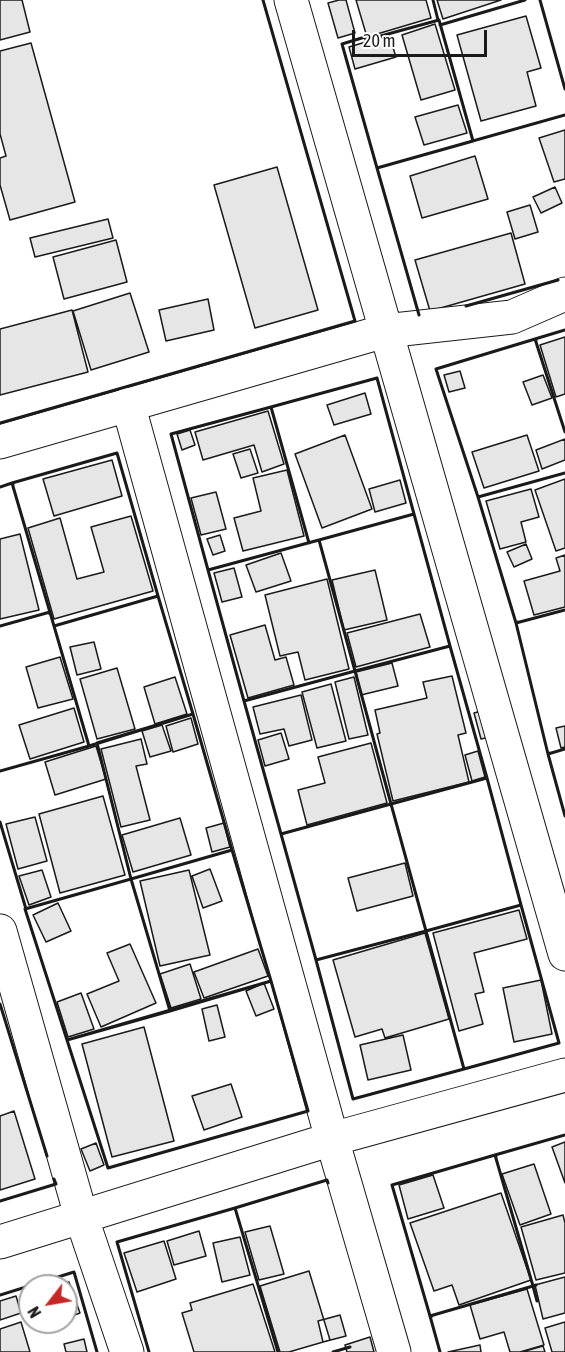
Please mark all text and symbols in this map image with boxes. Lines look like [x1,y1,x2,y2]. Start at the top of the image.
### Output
scale bar [355,18,490,56]
text: 20 m [363,30,395,51]
north arrow [18,1274,78,1334]
text: N [24,1304,44,1321]

